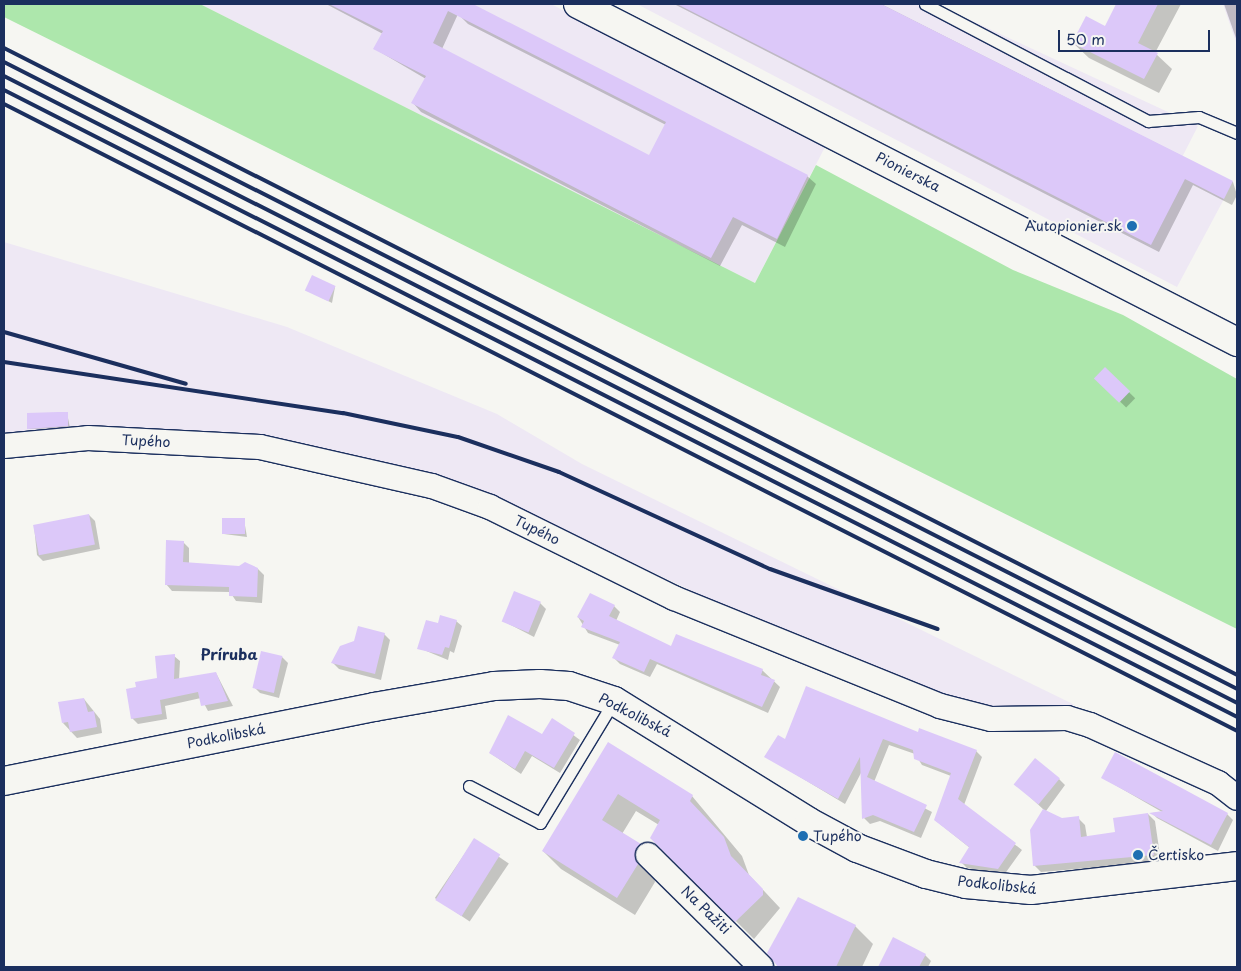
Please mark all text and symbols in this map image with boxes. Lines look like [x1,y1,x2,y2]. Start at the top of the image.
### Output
scale bar [1061,20,1214,52]
text: 50 m [1066,27,1105,50]
street label: Pionierska [873,149,943,195]
place label: Autopionier.sk [1025,218,1122,234]
marker: Autopionier.sk [1126,220,1138,232]
street label: Tupého [121,431,171,451]
street label: Tupého [511,512,563,548]
district label: Príruba [200,645,258,663]
street label: Podkolibská [596,690,674,740]
street label: Podkolibská [186,720,266,752]
place label: Tupého [813,828,862,844]
marker: Tupého [797,830,809,842]
place label: Čertisko [1148,847,1204,863]
marker: Čertisko [1132,849,1144,861]
street label: Podkolibská [957,873,1037,897]
street label: Na Pažiti [678,883,734,937]

